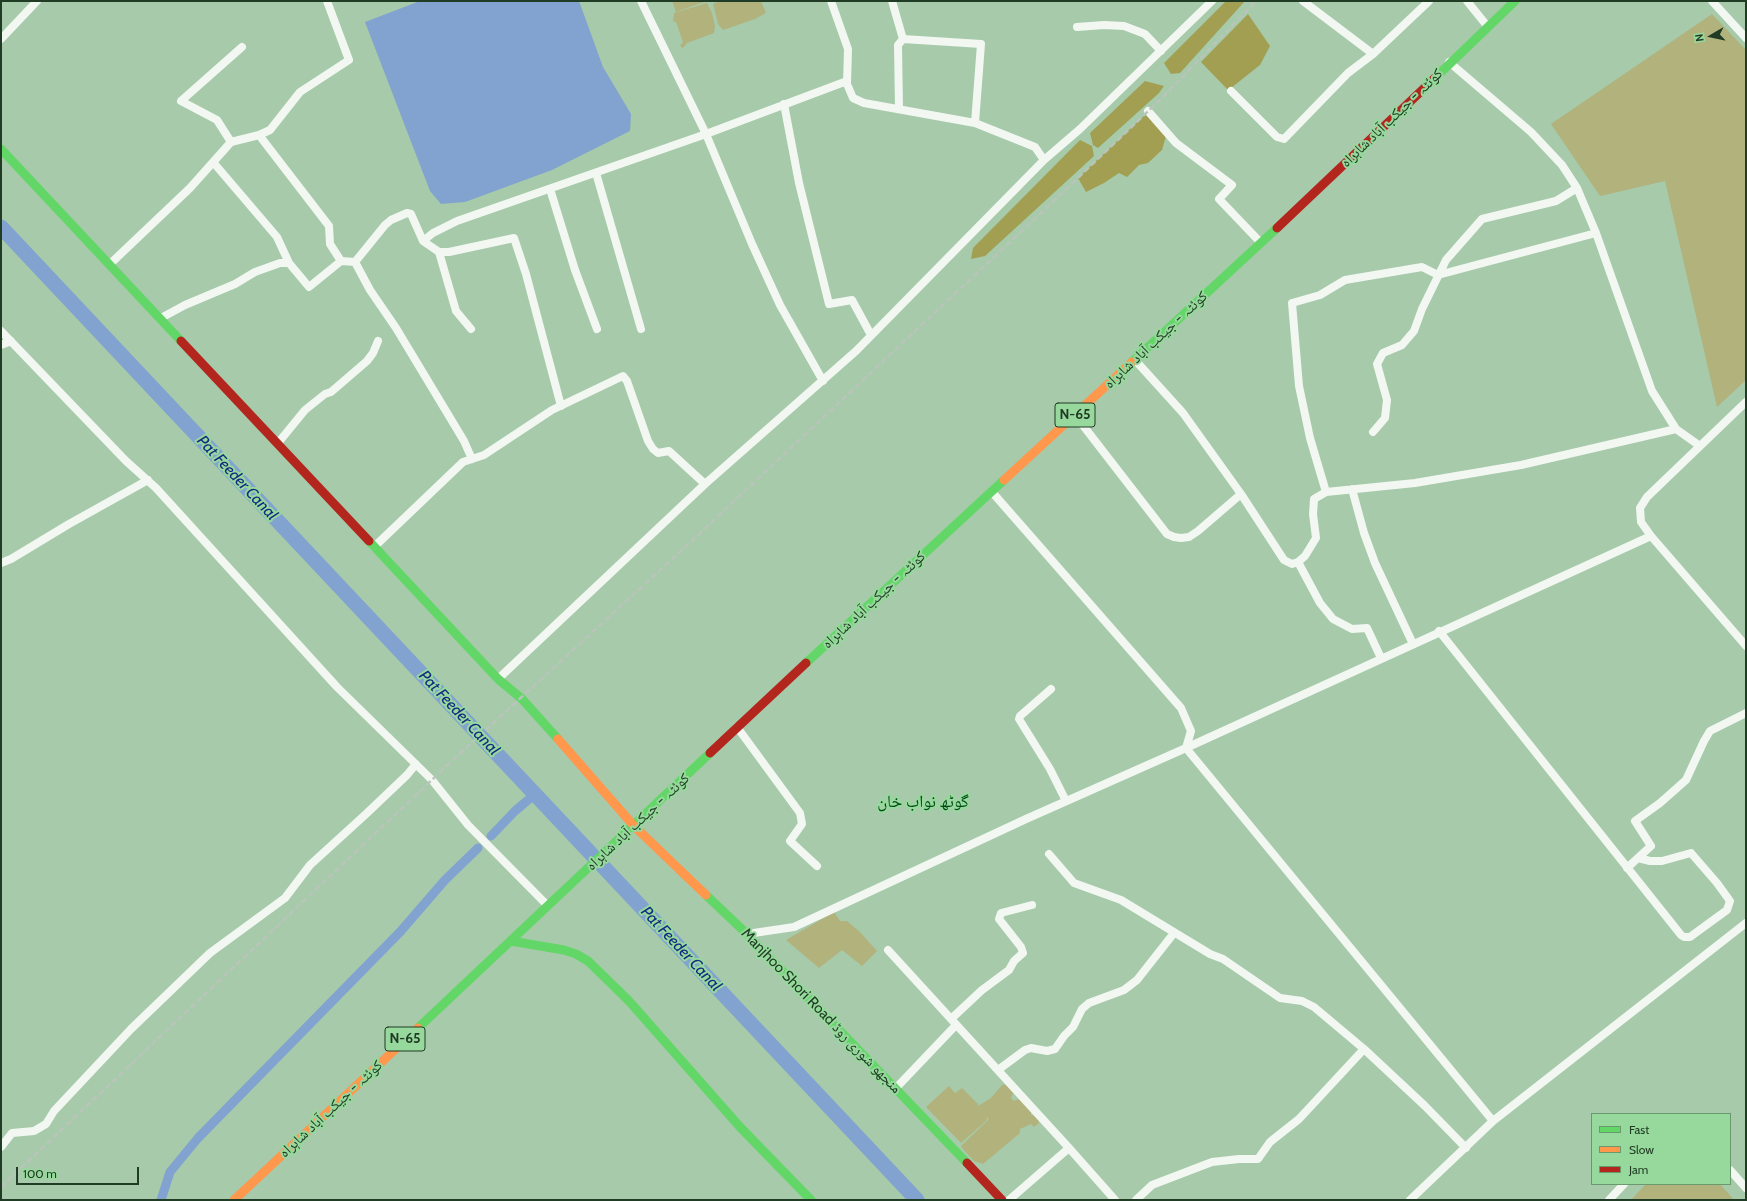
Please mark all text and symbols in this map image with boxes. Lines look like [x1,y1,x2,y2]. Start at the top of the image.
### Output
north arrow [1691,16,1731,56]
text: N [1692,33,1707,43]
street label: کوئٹہ - جیکب آباد شاہراہ [1337,65,1447,171]
street label: کوئٹہ - جیکب آباد شاہراہ [1101,287,1211,393]
road number: N-65 [1055,403,1095,427]
water label: Pat Feeder Canal [193,432,281,524]
street label: کوئٹہ - جیکب آباد شاہراہ [819,547,929,653]
water label: Pat Feeder Canal [415,667,503,759]
street label: کوئٹہ - جیکب آباد شاہراہ [583,769,693,875]
district label: گوٹھ نواب خان [877,792,969,812]
water label: Pat Feeder Canal [637,903,725,995]
street label: Manjhoo Shori Road منجھو شوری روڈ [737,925,905,1097]
road number: N-65 [385,1027,425,1051]
street label: کوئٹہ - جیکب آباد شاہراہ [276,1056,386,1162]
legend [1591,1113,1731,1185]
text: Fast [1629,1122,1649,1137]
text: Slow [1629,1142,1654,1157]
scale bar [18,1159,141,1185]
text: Jam [1629,1162,1648,1177]
text: 100 m [23,1166,57,1181]

